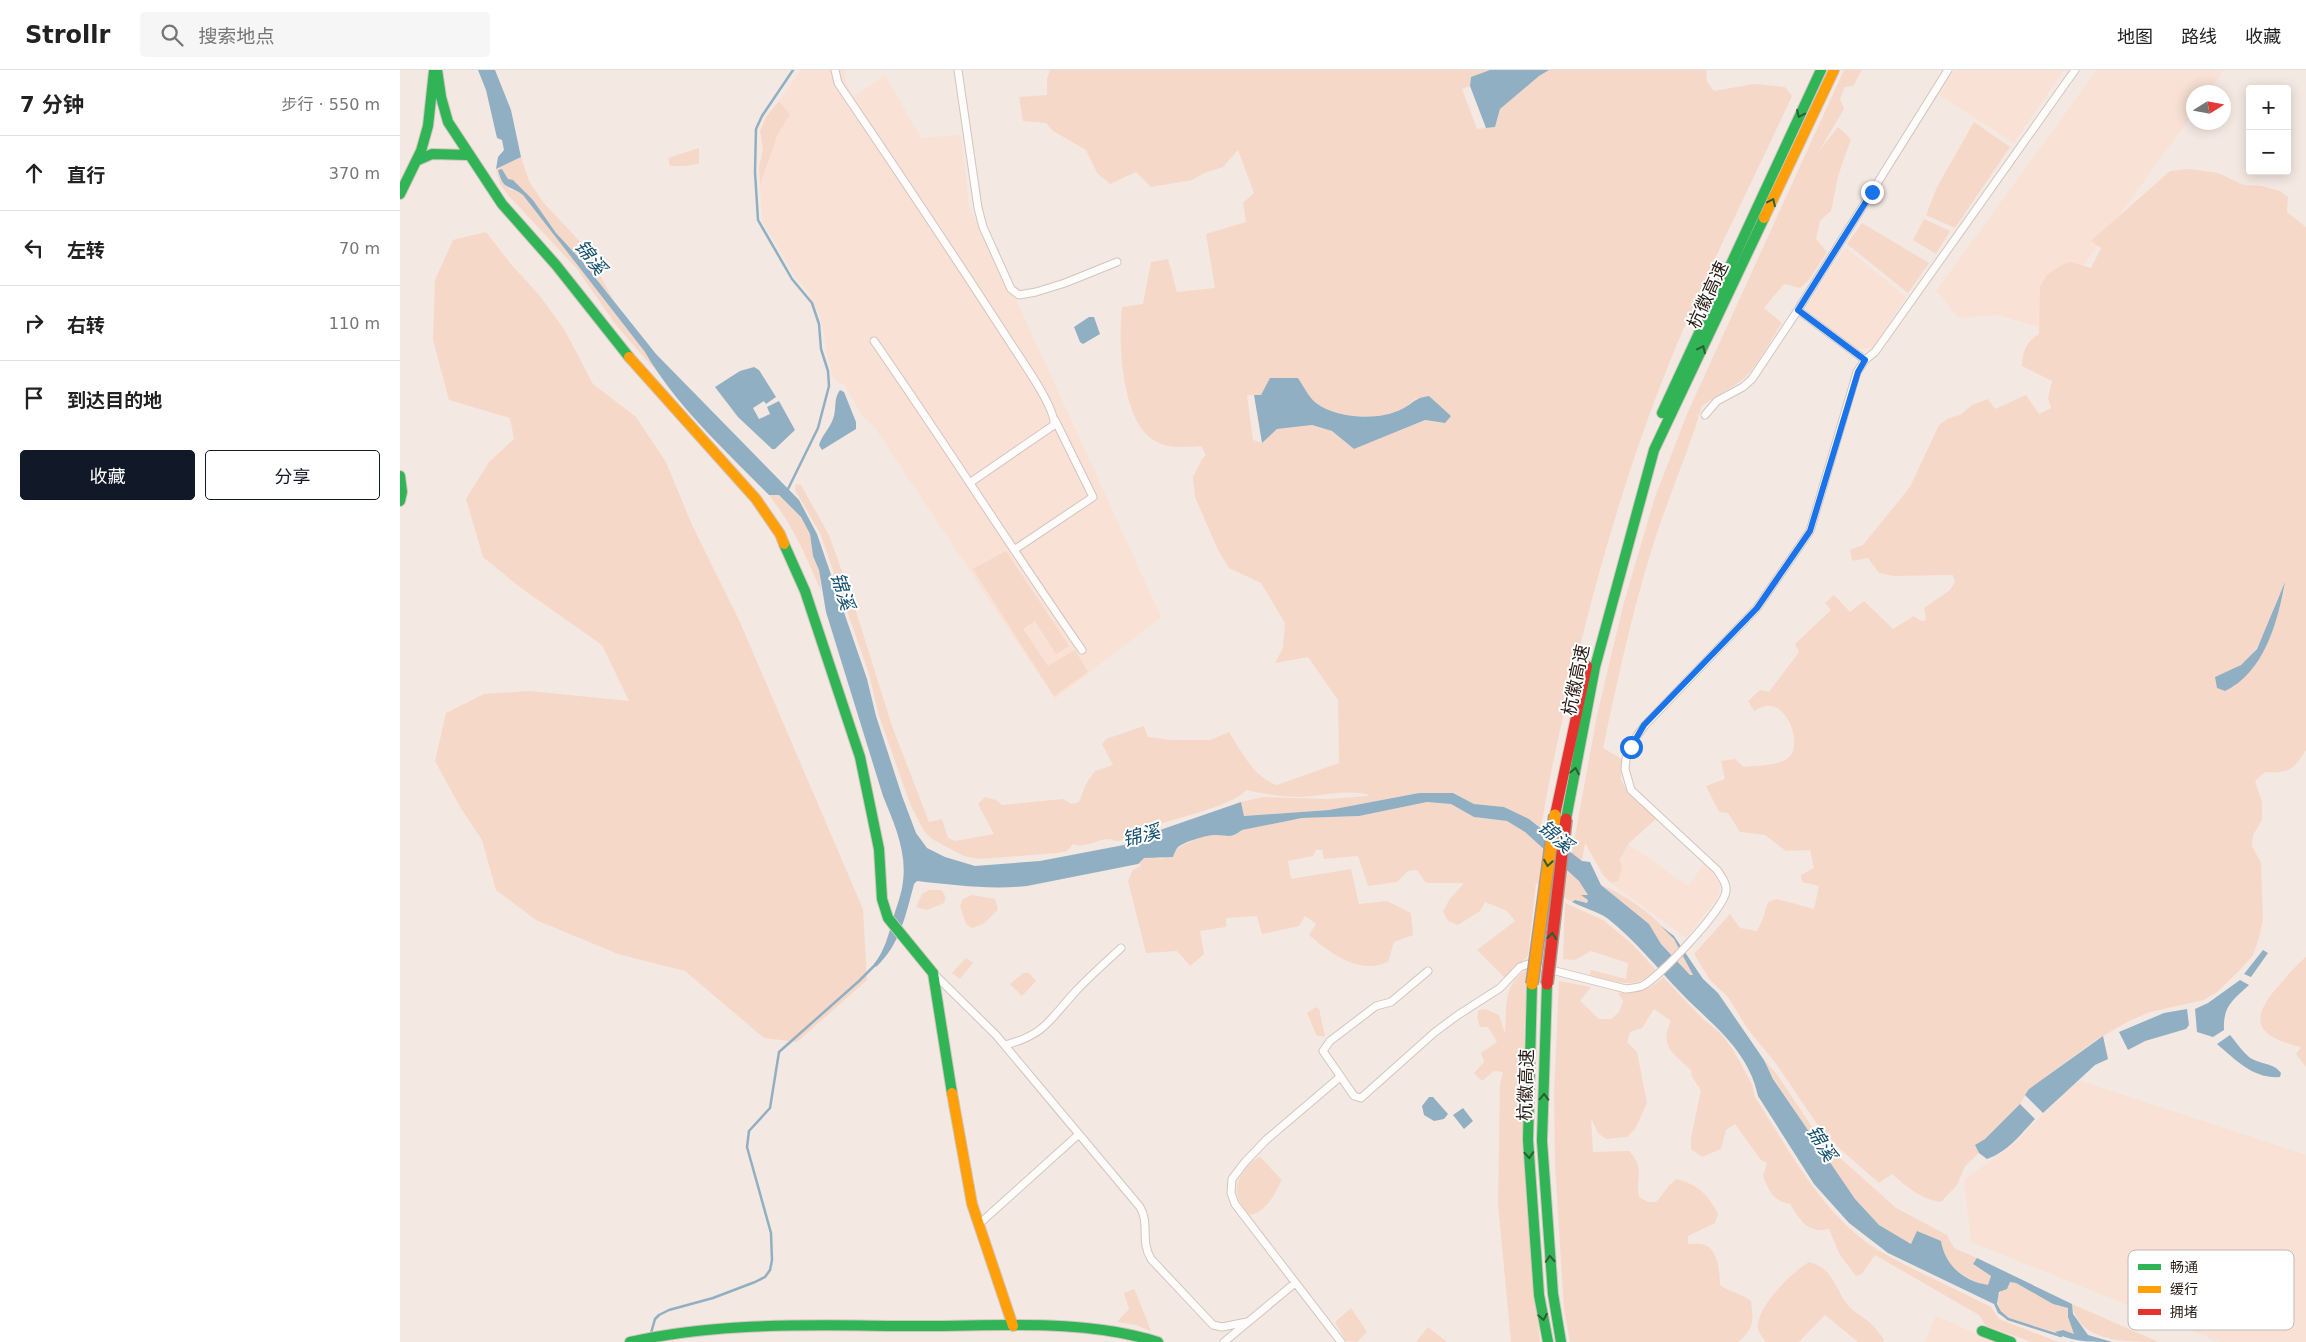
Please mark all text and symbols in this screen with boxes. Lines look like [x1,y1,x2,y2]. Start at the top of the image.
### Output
search box [140,12,490,57]
text: Strollr [25,21,110,49]
icon: search [158,21,186,49]
text: 搜索地点 [198,25,274,47]
text: 地图 [2117,26,2153,47]
text: 路线 [2181,26,2217,47]
text: 收藏 [2245,26,2281,47]
north arrow [2186,85,2231,130]
map controls [2246,85,2291,175]
button: + [2246,85,2291,130]
text: 7 分钟 [20,93,84,117]
text: 步行 · 550 m [282,95,380,114]
one-way arrow [1796,109,1806,118]
button: − [2246,130,2291,175]
icon: ahead [20,159,48,187]
text: 直行 [67,164,105,186]
text: 370 m [329,164,380,183]
route end [1861,181,1884,204]
one-way arrow [1765,198,1776,207]
icon: left [20,234,48,262]
water label: 锦溪 [571,235,613,280]
text: 左转 [67,239,105,261]
text: 70 m [339,239,380,258]
street label: 杭徽高速 [1683,258,1732,332]
icon: right [20,309,48,337]
text: 右转 [67,314,105,336]
text: 110 m [329,314,380,333]
one-way arrow [1696,345,1706,354]
icon: arrive [20,384,48,412]
text: 到达目的地 [67,389,162,411]
button: 收藏 [20,450,195,500]
button: 分享 [205,450,380,500]
water label: 锦溪 [827,570,860,614]
street label: 杭徽高速 [1558,642,1593,717]
route start [1620,736,1643,759]
one-way arrow [1569,766,1580,775]
water label: 锦溪 [1534,815,1579,858]
water label: 锦溪 [1120,819,1164,850]
one-way arrow [1543,858,1553,867]
one-way arrow [1546,931,1557,939]
street label: 杭徽高速 [1514,1049,1537,1121]
one-way arrow [1538,1093,1549,1101]
water label: 锦溪 [1803,1121,1842,1167]
one-way arrow [1523,1151,1534,1159]
legend [2128,1250,2294,1330]
one-way arrow [1545,1255,1556,1263]
text: 畅通 [2170,1259,2198,1275]
text: 缓行 [2170,1281,2198,1297]
text: 拥堵 [2170,1304,2198,1320]
one-way arrow [1538,1312,1548,1321]

